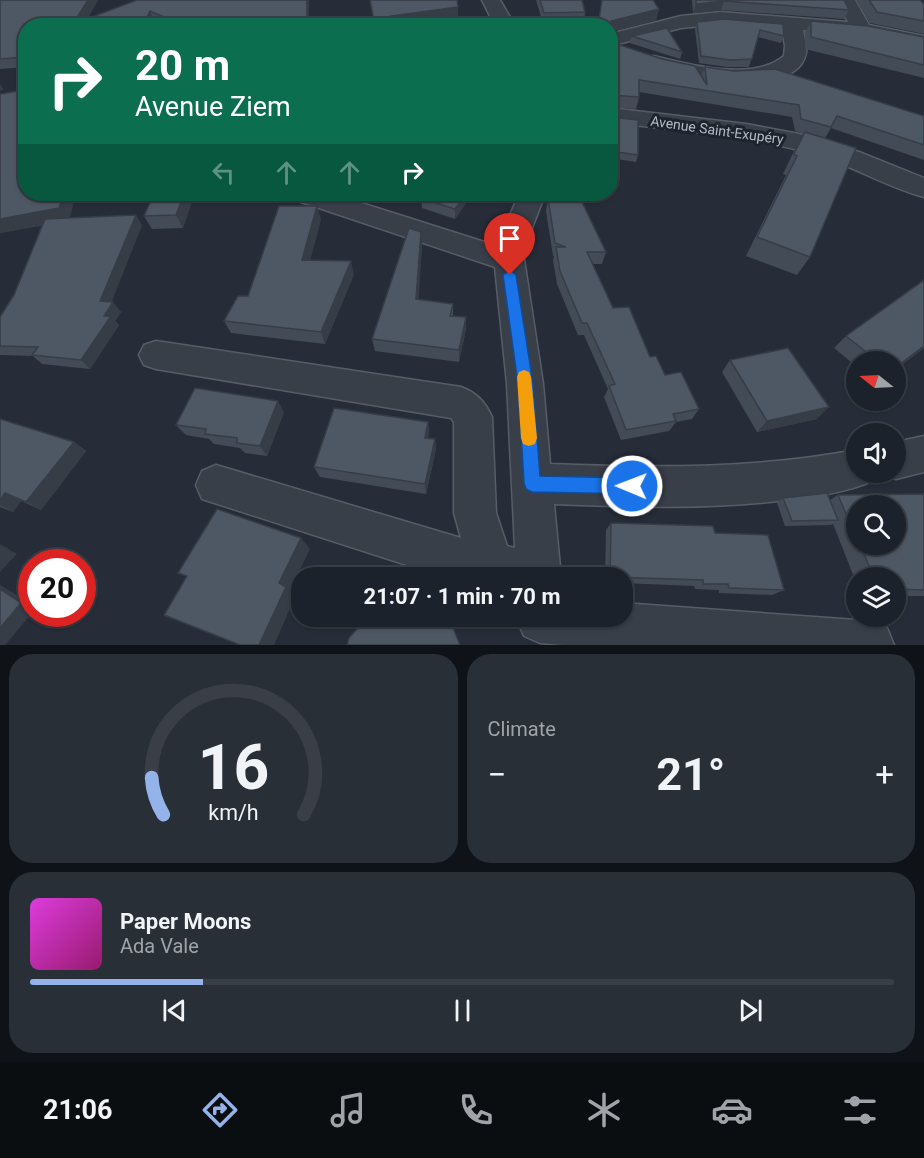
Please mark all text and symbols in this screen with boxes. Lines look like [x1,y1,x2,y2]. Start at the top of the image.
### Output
text: 20 m [135,41,230,90]
icon: right [36,42,114,120]
text: Avenue Ziem [135,91,291,123]
street label: Avenue Saint-Exupéry [649,113,785,147]
icon: left [207,156,240,189]
icon: ahead [270,156,303,189]
icon: ahead [333,156,366,189]
icon: right [396,156,429,189]
pin [484,213,535,275]
icon: arrive [493,222,526,255]
north arrow [846,351,906,411]
map controls [846,351,906,627]
button: sound [846,423,906,483]
position arrow [600,454,664,518]
button: search [846,495,906,555]
speed limit sign: 20 [18,549,96,627]
button: layers [846,567,906,627]
text: 21:07 · 1 min · 70 m [364,584,560,609]
text: Climate [488,717,556,741]
text: 16 [197,731,269,804]
text: 21° [656,748,725,801]
text: − [488,755,506,794]
text: + [875,755,894,794]
text: km/h [208,801,258,826]
text: Paper Moons [120,909,251,934]
text: Ada Vale [120,934,199,958]
icon: previous [158,994,191,1027]
icon: pause [446,994,479,1027]
icon: next [734,994,767,1027]
icon: directions [199,1089,241,1131]
icon: music [327,1089,369,1131]
icon: phone [455,1089,497,1131]
icon: climate [583,1089,625,1131]
icon: car [711,1089,753,1131]
icon: filters [839,1089,881,1131]
text: 21:06 [43,1094,113,1126]

